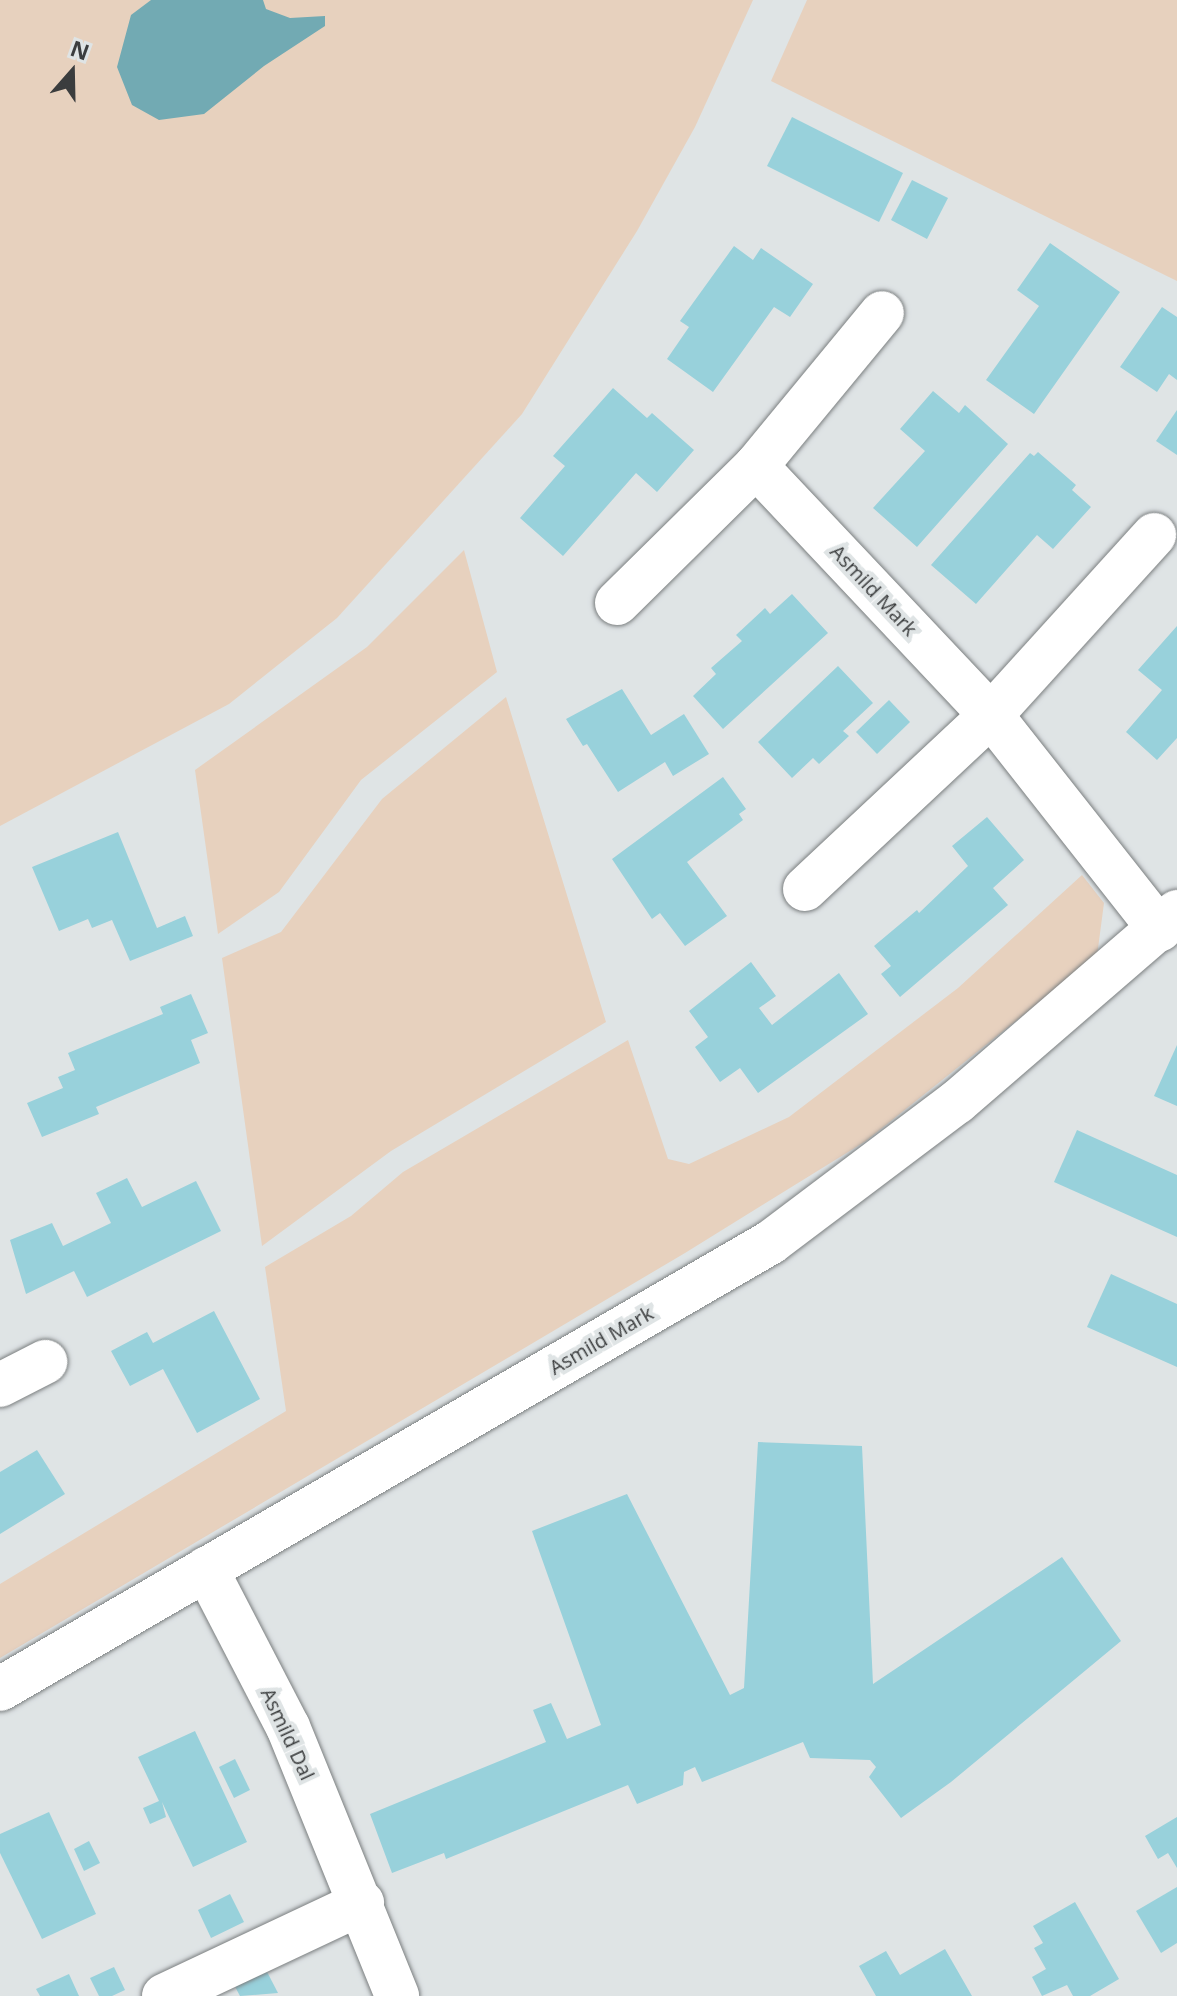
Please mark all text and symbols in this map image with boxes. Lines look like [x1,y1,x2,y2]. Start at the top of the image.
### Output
north arrow [32,32,112,112]
text: N [67,32,94,67]
street label: Asmild Mark [826,539,922,641]
street label: Asmild Mark [545,1301,657,1379]
street label: Asmild Dal [256,1684,320,1784]

